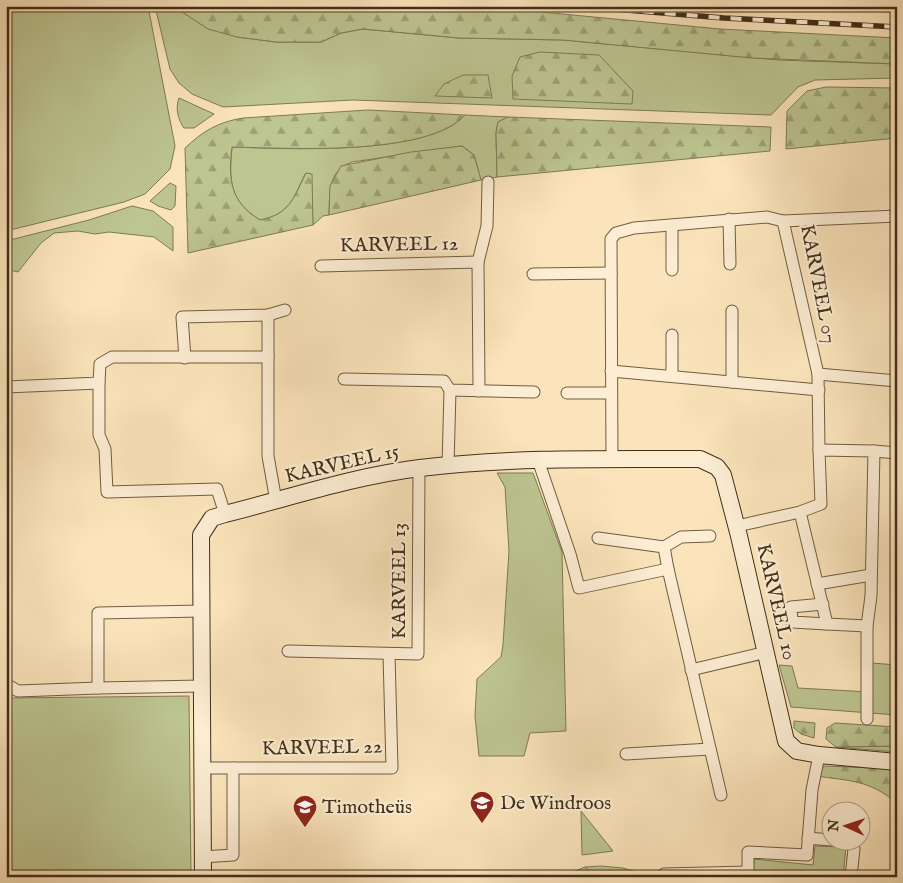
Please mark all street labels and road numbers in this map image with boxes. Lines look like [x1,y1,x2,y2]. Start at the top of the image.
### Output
street label: KARVEEL 07 [794,222,842,346]
street label: KARVEEL 12 [339,231,459,259]
street label: KARVEEL 15 [282,439,402,489]
street label: KARVEEL 13 [387,523,412,639]
street label: KARVEEL 10 [750,541,802,663]
street label: KARVEEL 22 [262,734,382,762]

